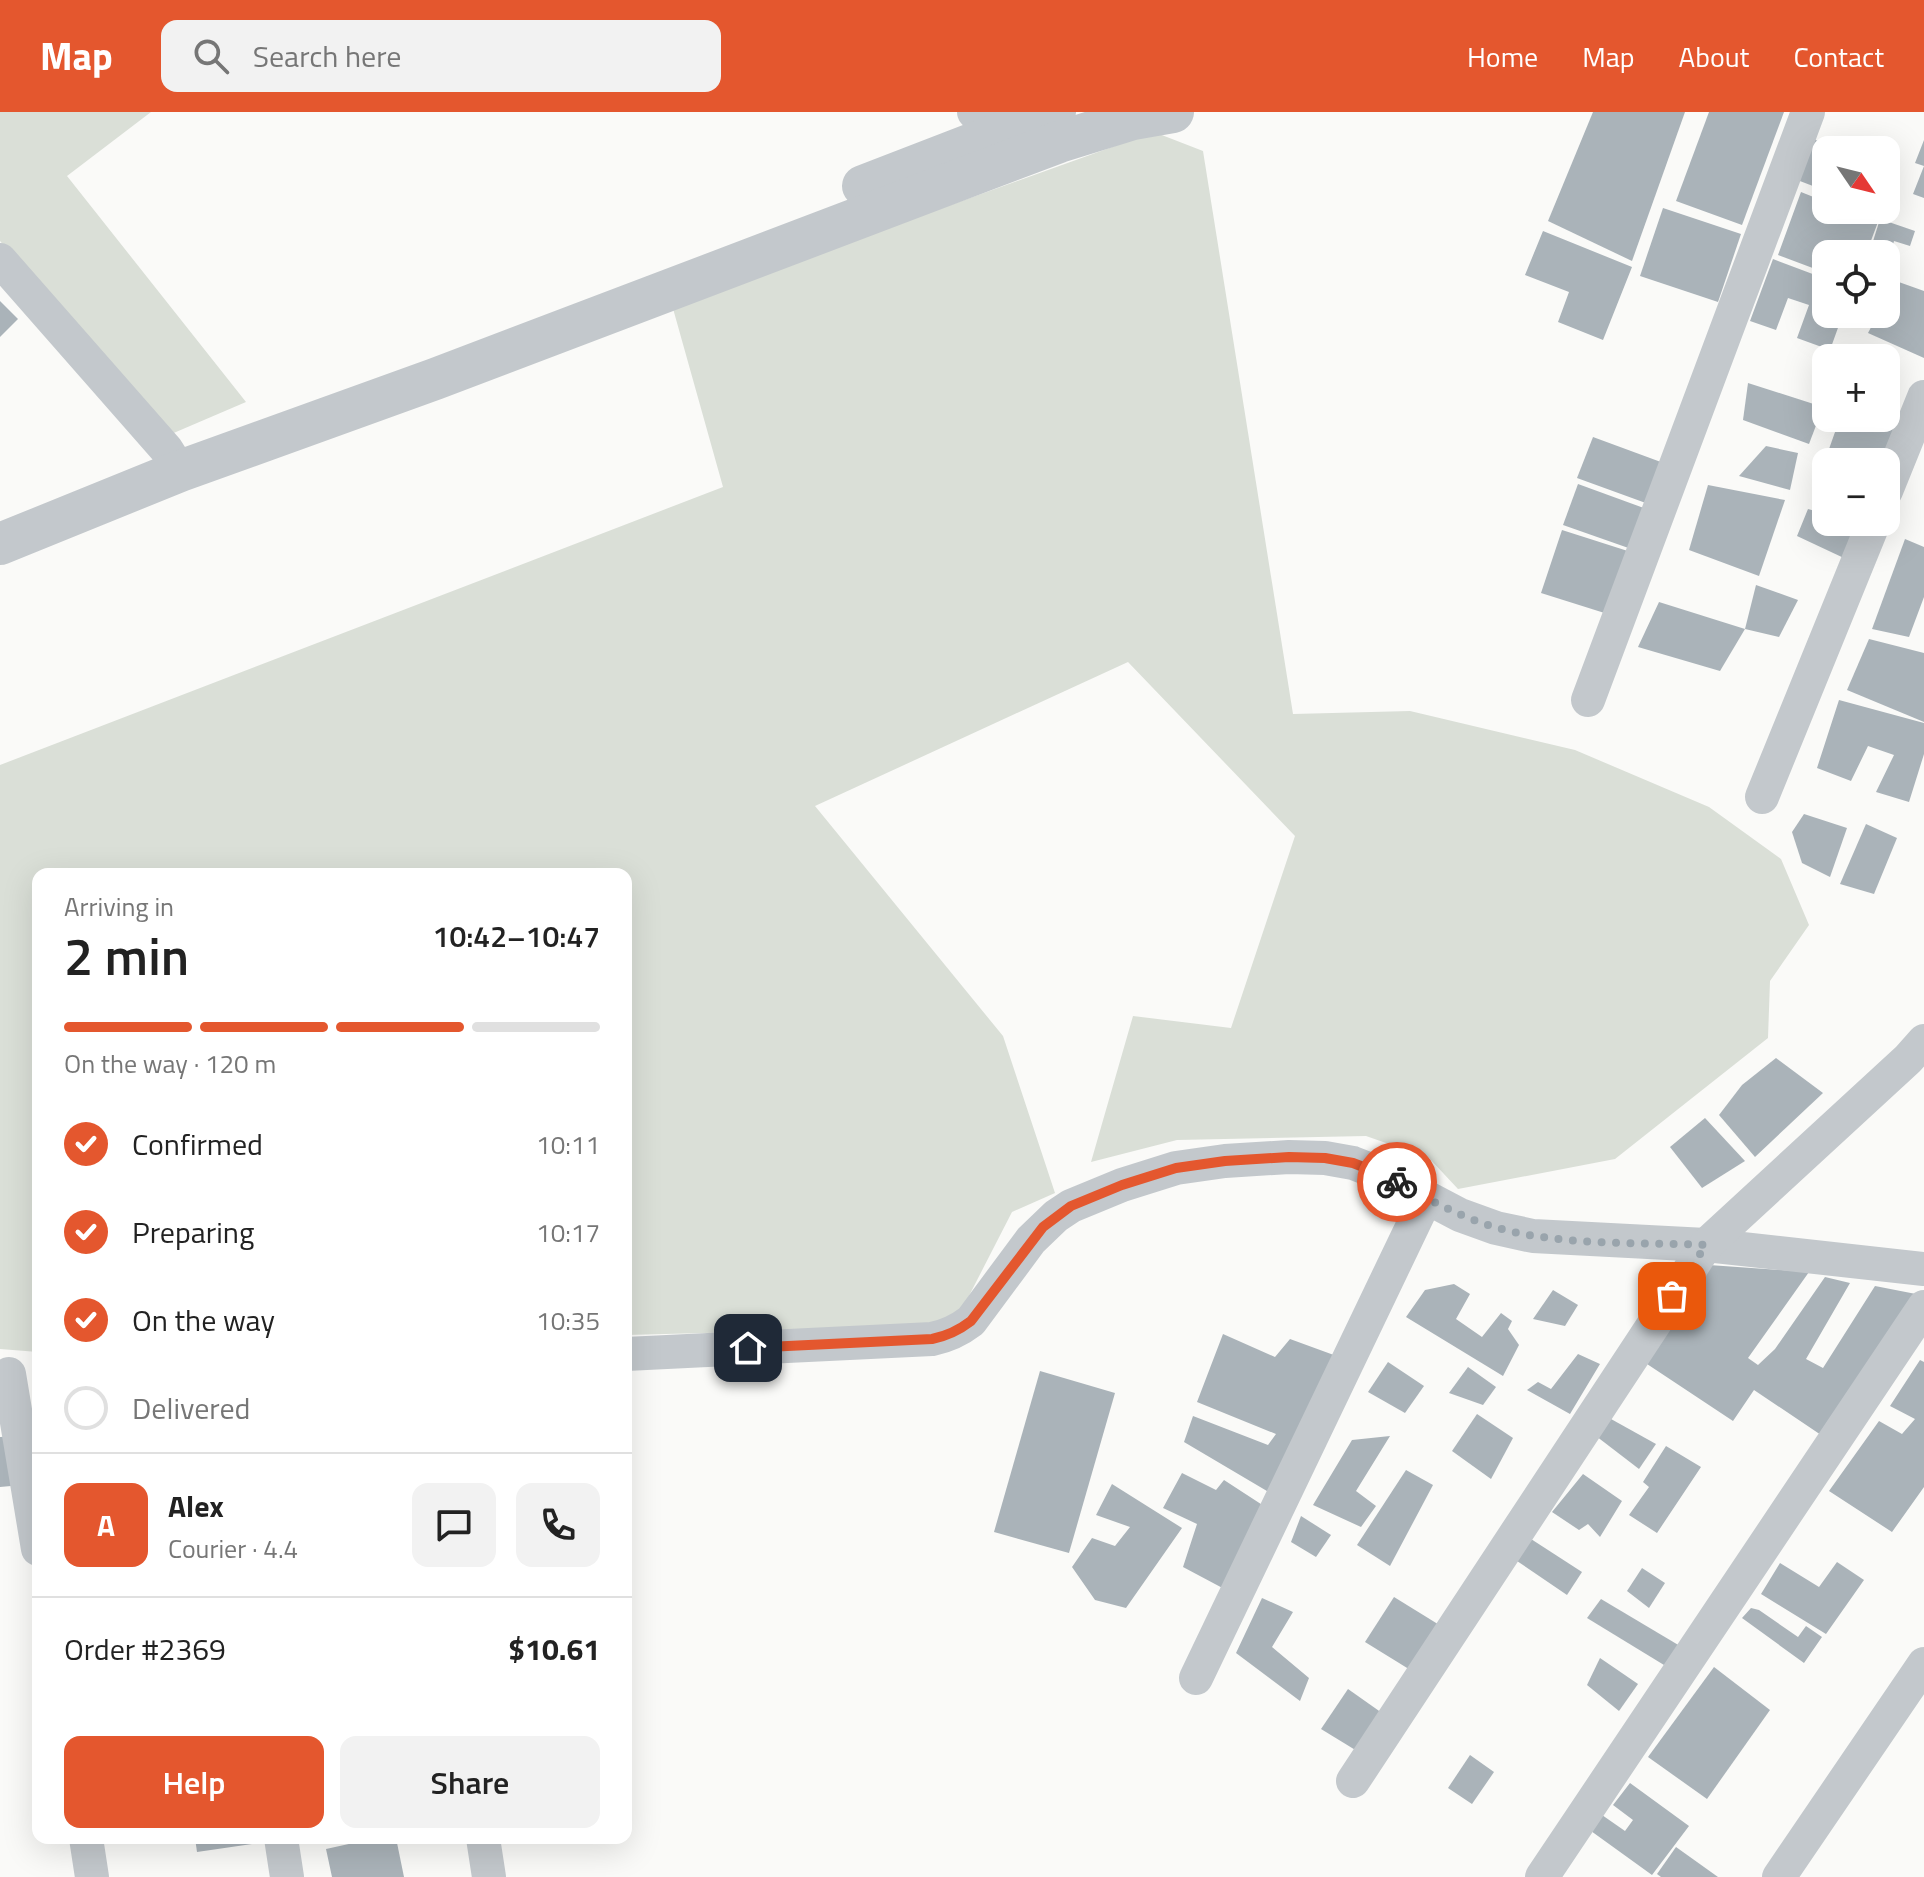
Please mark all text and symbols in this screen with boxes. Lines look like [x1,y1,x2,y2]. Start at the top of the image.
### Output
search box [161,20,721,92]
text: Map [40,27,113,85]
text: Search here [253,33,402,79]
icon: search [189,34,233,78]
text: Home [1467,35,1538,78]
text: Map [1582,35,1635,78]
text: About [1679,35,1749,78]
text: Contact [1793,35,1884,78]
north arrow [1812,136,1900,224]
map controls [1812,136,1900,536]
button: locate [1812,240,1900,328]
button: + [1812,344,1900,432]
button: − [1812,448,1900,536]
text: Arriving in [64,887,174,926]
text: 10:42–10:47 [433,913,600,959]
text: 2 min [64,916,189,995]
text: On the way · 120 m [64,1044,276,1083]
text: Confirmed [132,1121,263,1167]
icon: check [64,1122,108,1166]
text: 10:11 [536,1125,600,1164]
courier [1357,1142,1437,1222]
icon: bike [1375,1160,1419,1204]
text: Preparing [132,1209,254,1255]
icon: check [64,1210,108,1254]
text: 10:17 [536,1213,600,1252]
pin [1638,1262,1706,1330]
icon: bag [1650,1274,1694,1318]
text: On the way [132,1297,275,1343]
icon: check [64,1298,108,1342]
text: 10:35 [536,1301,600,1340]
pin [714,1314,782,1382]
icon: home [726,1326,770,1370]
text: Delivered [132,1385,250,1431]
text: Alex [168,1483,224,1529]
button: chat [412,1483,496,1567]
button: phone [516,1483,600,1567]
text: A [97,1502,115,1548]
text: Courier · 4.4 [168,1529,298,1568]
text: Order #2369 [64,1626,226,1672]
text: $10.61 [508,1626,600,1672]
button: Help [64,1736,324,1828]
button: Share [340,1736,600,1828]

